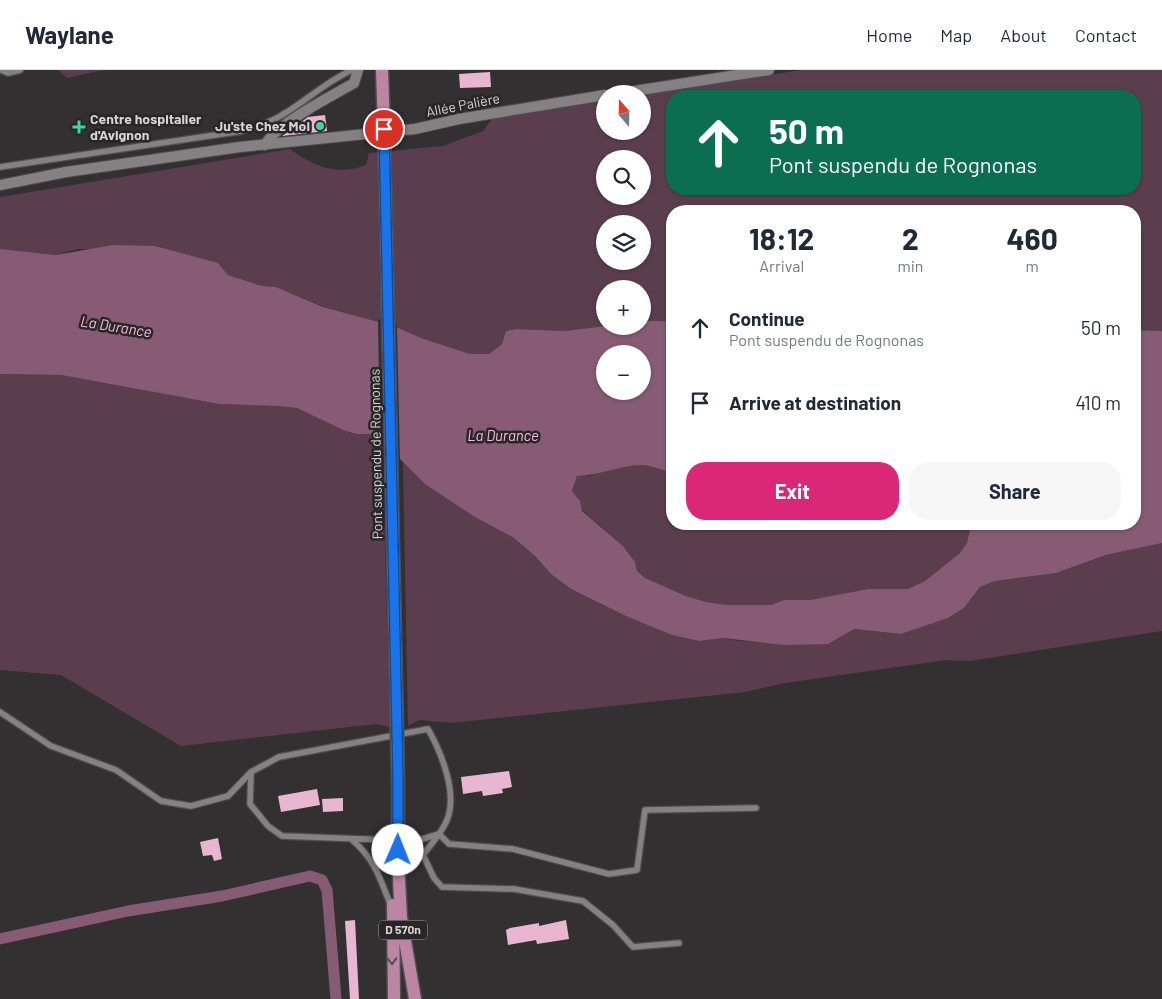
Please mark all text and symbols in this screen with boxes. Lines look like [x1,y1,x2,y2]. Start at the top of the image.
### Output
text: Waylane [25,20,114,49]
text: Home [866,24,912,46]
text: Map [940,24,972,46]
text: About [1000,24,1047,46]
text: Contact [1075,24,1137,46]
north arrow [596,85,651,140]
map controls [596,85,651,400]
street label: Allée Palière [425,89,501,120]
pin [363,108,405,150]
text: 50 m [769,109,844,151]
place label: Centre hospitalier d'Avignon [90,110,202,143]
icon: ahead [686,110,751,175]
icon: arrive [370,115,398,143]
place label: Ju'ste Chez Moi [215,117,310,134]
marker: Centre hospitalier d'Avignon [72,120,86,134]
marker: Ju'ste Chez Moi [314,120,326,132]
button: search [596,150,651,205]
text: Pont suspendu de Rognonas [769,151,1037,177]
button: layers [596,215,651,270]
text: 18:12 [749,220,814,256]
text: 2 [902,220,919,256]
text: 460 [1006,220,1058,256]
text: Arrival [759,256,804,275]
text: min [897,256,923,275]
text: m [1026,256,1039,275]
button: + [596,280,651,335]
text: Continue [729,307,805,330]
water label: La Durance [79,312,153,341]
icon: ahead [686,314,714,342]
text: 50 m [1081,316,1121,339]
text: Pont suspendu de Rognonas [729,330,924,349]
button: − [596,345,651,400]
street label: Pont suspendu de Rognonas [366,368,385,539]
icon: arrive [686,389,714,417]
text: Arrive at destination [729,391,901,414]
text: 410 m [1075,391,1121,414]
water label: La Durance [467,426,539,444]
button: Exit [686,462,899,520]
button: Share [909,462,1121,520]
position arrow [371,823,423,875]
road number: D 570n [379,920,427,940]
one-way arrow [387,958,398,966]

